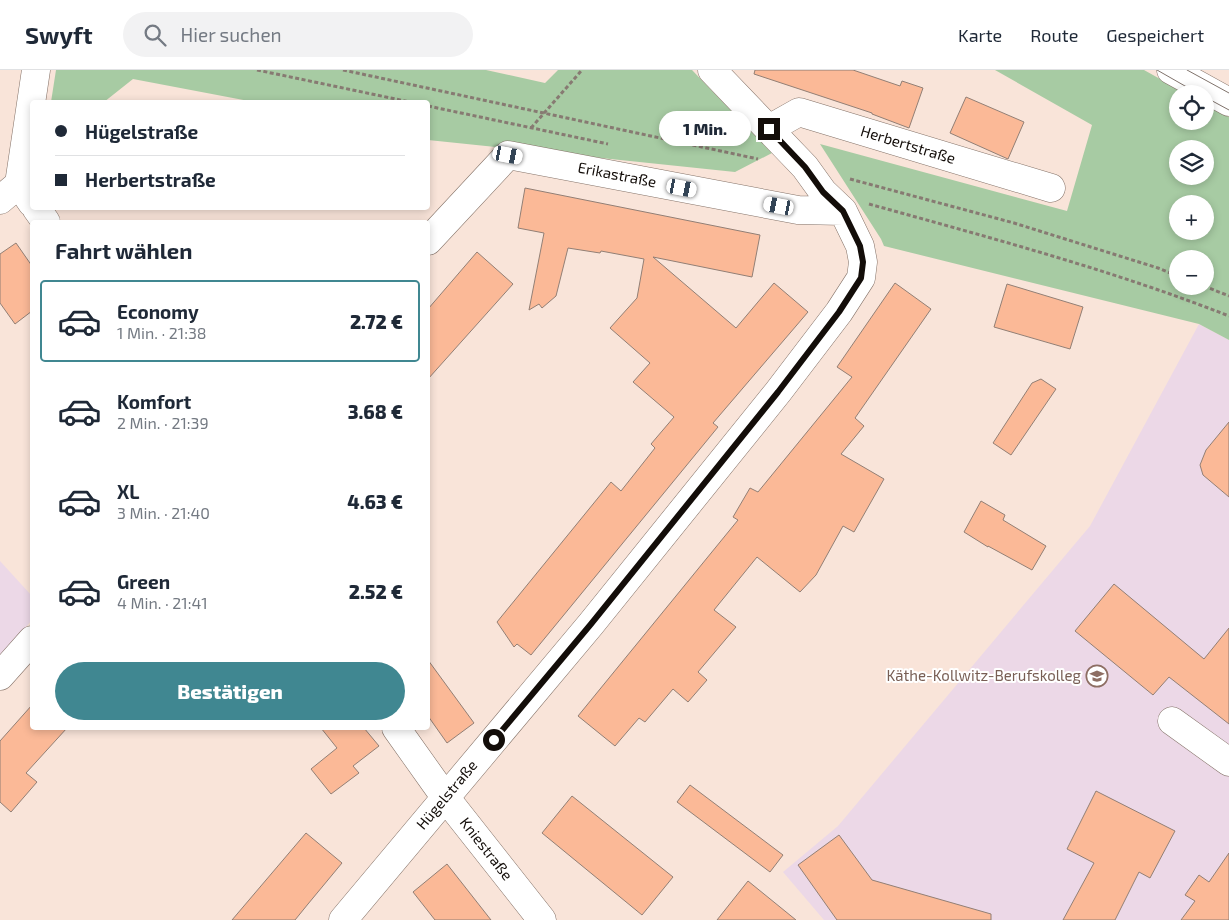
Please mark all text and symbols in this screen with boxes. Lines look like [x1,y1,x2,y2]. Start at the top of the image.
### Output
search box [123,12,473,57]
text: Swyft [25,20,93,49]
icon: search [141,21,169,49]
text: Hier suchen [181,23,282,46]
text: Karte [958,24,1002,46]
text: Route [1030,24,1078,46]
text: Gespeichert [1106,24,1204,46]
map controls [1169,85,1214,295]
button: locate [1169,85,1214,130]
callout: 1 Min. [659,112,752,146]
route end [758,118,780,140]
text: 1 Min. [683,119,727,138]
text: Hügelstraße [85,120,198,143]
street label: Herbertstraße [859,121,958,167]
button: layers [1169,140,1214,185]
car [491,145,524,165]
street label: Erikastraße [576,158,658,190]
text: Herbertstraße [85,168,216,191]
car [665,178,698,198]
button: + [1169,195,1214,240]
car [762,196,795,216]
text: Fahrt wählen [55,237,193,263]
button: − [1169,250,1214,295]
icon: car [57,299,102,344]
text: Economy [117,300,199,323]
text: 2.72 € [350,310,403,333]
text: 1 Min. · 21:38 [117,323,207,342]
icon: car [57,389,102,434]
text: Komfort [117,390,191,413]
text: 3.68 € [348,400,403,423]
text: 2 Min. · 21:39 [117,413,209,432]
icon: car [57,479,102,524]
text: XL [117,480,139,503]
text: 4.63 € [347,490,403,513]
text: 3 Min. · 21:40 [117,503,210,522]
icon: car [57,569,102,614]
text: Green [117,570,170,593]
text: 2.52 € [349,580,403,603]
text: 4 Min. · 21:41 [117,593,208,612]
button: Bestätigen [55,662,405,720]
school or university icon: Käthe-Kollwitz-Berufskolleg [1085,664,1109,688]
place label: Käthe-Kollwitz-Berufskolleg [886,666,1082,684]
route start [483,729,505,751]
street label: Hügelstraße [412,756,480,833]
street label: Kniestraße [457,813,517,884]

